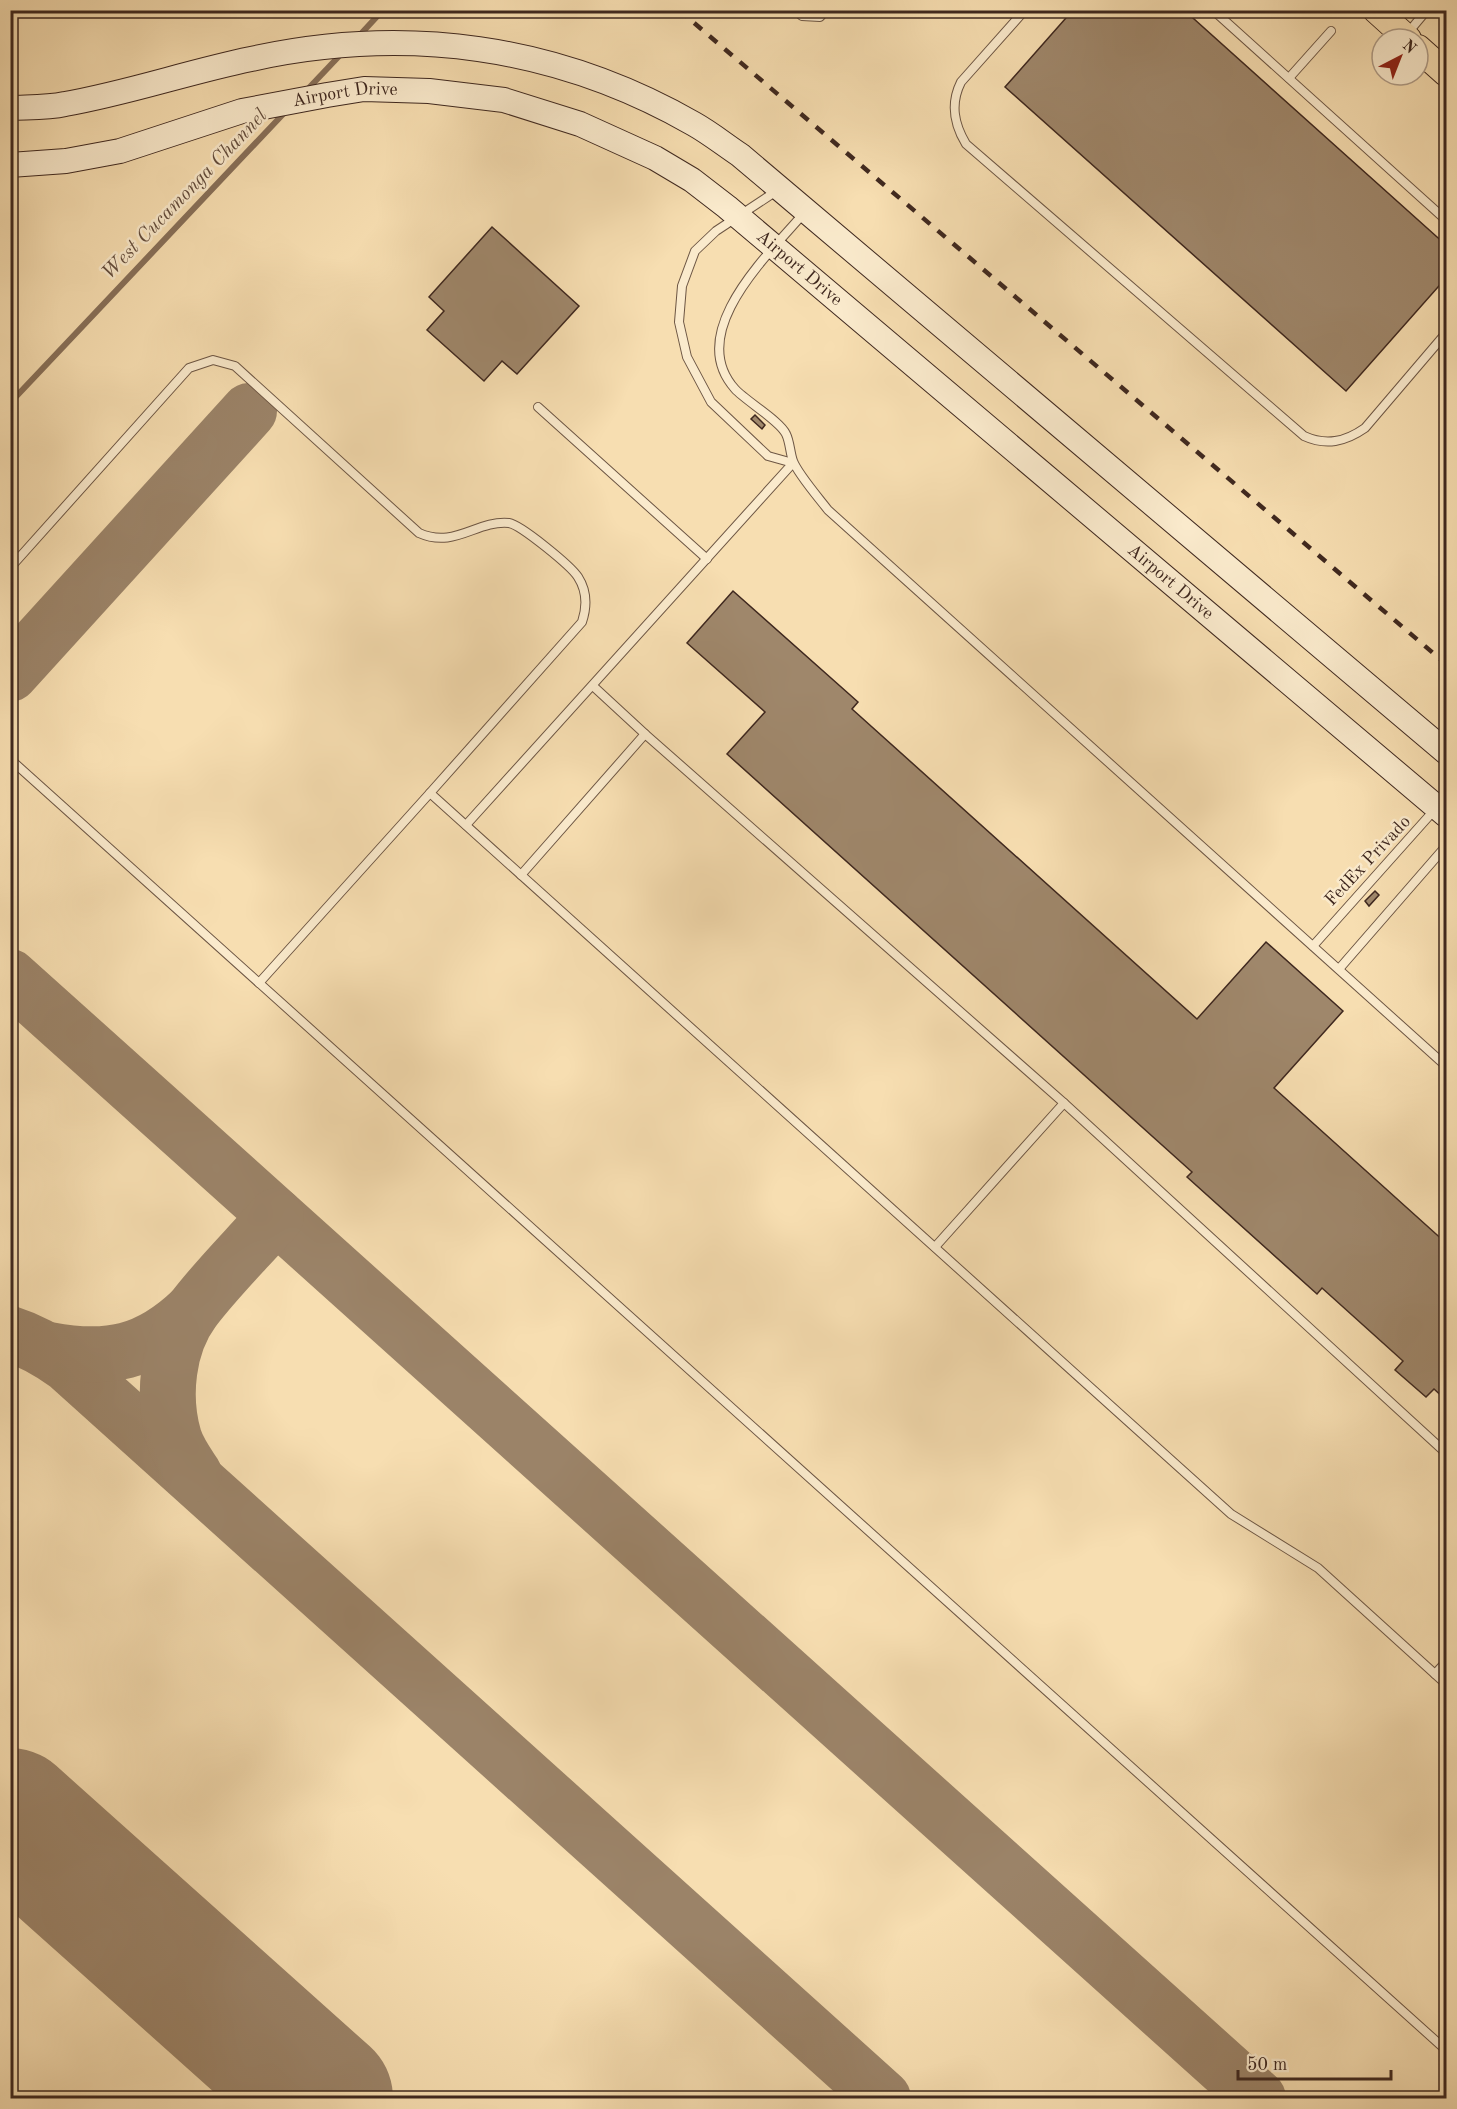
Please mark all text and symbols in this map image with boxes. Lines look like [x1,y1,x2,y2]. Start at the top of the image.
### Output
north arrow [1370,27,1430,87]
text: N [1399,37,1419,58]
street label: Airport Drive [291,79,398,110]
water label: West Cucamonga Channel [99,106,272,284]
street label: Airport Drive [753,227,846,309]
street label: Airport Drive [1124,541,1217,623]
street label: FedEx Privado [1322,812,1414,910]
scale bar [1238,2043,1391,2081]
text: 50 m [1247,2056,1287,2074]

